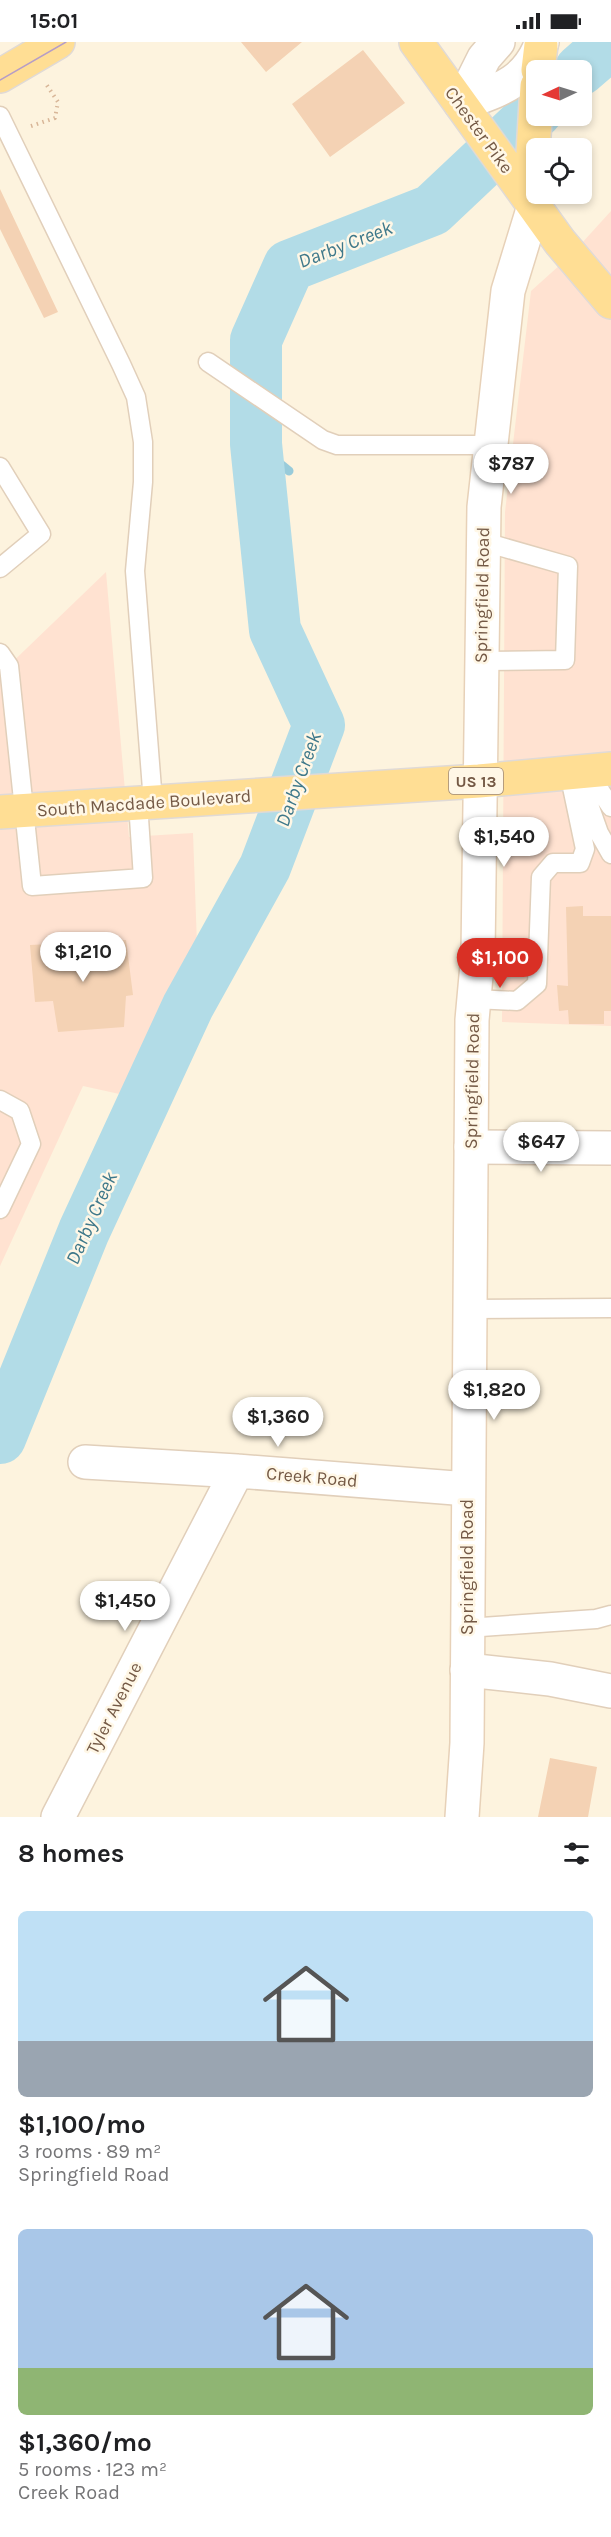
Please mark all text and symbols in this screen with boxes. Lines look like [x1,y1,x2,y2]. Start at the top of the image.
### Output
text: 15:01 [30,8,78,34]
north arrow [526,60,592,126]
map controls [526,60,592,204]
street label: Chester Pike [440,82,518,178]
button: locate [526,138,592,204]
water label: Darby Creek [295,216,396,273]
pin: $787 [475,444,547,495]
text: $787 [488,452,534,475]
street label: Springfield Road [470,527,494,663]
water label: Darby Creek [271,728,326,830]
road number: US 13 [449,768,503,794]
street label: South Macdade Boulevard [36,785,252,821]
pin: $1,540 [455,817,553,868]
text: $1,540 [473,825,535,848]
pin: $1,210 [34,932,132,983]
pin: $1,100 [451,938,549,989]
text: $1,210 [54,940,112,963]
text: $1,100 [471,946,529,969]
street label: Springfield Road [460,1013,484,1149]
pin: $647 [505,1122,577,1173]
text: $647 [517,1130,565,1153]
water label: Darby Creek [61,1168,122,1268]
pin: $1,820 [445,1370,543,1421]
text: $1,820 [462,1378,526,1401]
pin: $1,360 [229,1397,327,1448]
text: $1,360 [246,1405,310,1428]
street label: Creek Road [265,1462,359,1492]
street label: Springfield Road [456,1499,478,1635]
pin: $1,450 [76,1581,174,1632]
text: $1,450 [94,1589,156,1612]
street label: Tyler Avenue [81,1658,147,1758]
icon: filters [560,1837,593,1870]
text: 8 homes [18,1838,124,1869]
icon: home [252,1950,360,2058]
text: $1,100/mo [18,2109,146,2140]
text: 3 rooms · 89 m² [18,2140,161,2163]
text: Springfield Road [18,2163,170,2186]
icon: home [252,2268,360,2376]
text: $1,360/mo [18,2427,152,2458]
text: 5 rooms · 123 m² [18,2458,167,2481]
text: Creek Road [18,2481,120,2504]

